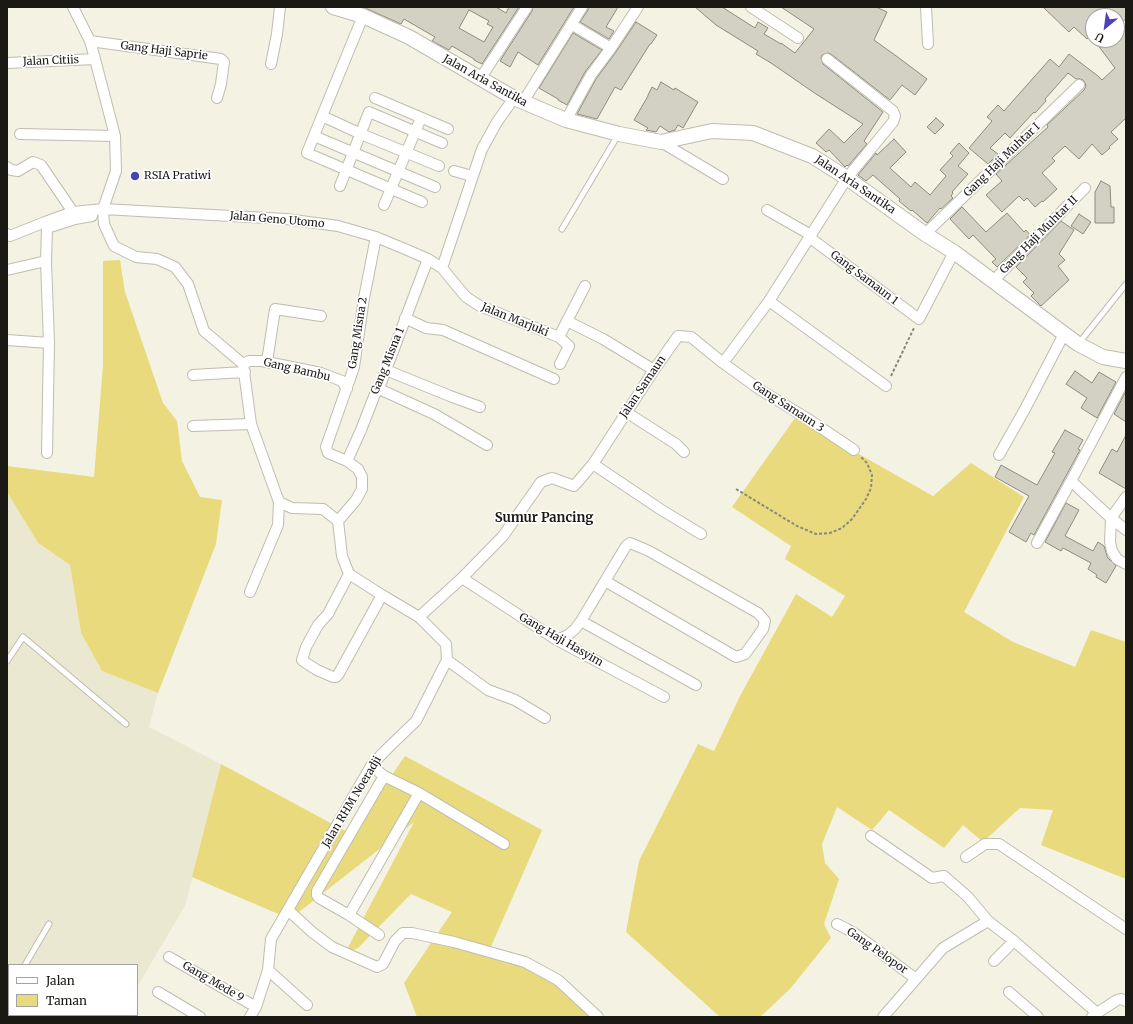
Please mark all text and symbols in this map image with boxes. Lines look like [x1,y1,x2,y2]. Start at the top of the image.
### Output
north arrow [1085,8,1125,48]
text: U [1093,30,1107,46]
street label: Gang Haji Saprie [120,39,208,63]
street label: Jalan Aria Santika [441,52,529,110]
street label: Jalan Citiis [23,53,79,69]
street label: Gang Haji Muhtar I [961,120,1043,200]
street label: Jalan Aria Santika [812,153,898,217]
place label: RSIA Pratiwi [144,169,211,183]
marker: RSIA Pratiwi [129,170,141,182]
street label: Gang Haji Muhtar II [997,193,1081,277]
street label: Jalan Geno Utomo [229,209,325,231]
street label: Gang Samaun 1 [828,248,900,308]
street label: Gang Misna 2 [346,296,370,370]
street label: Jalan Marjuki [479,301,551,339]
street label: Gang Misna 1 [369,326,407,396]
street label: Jalan Samaun [617,353,669,421]
street label: Gang Bambu [262,356,332,384]
street label: Gang Samaun 3 [750,379,826,435]
district label: Sumur Pancing [495,510,593,526]
street label: Gang Haji Hasyim [517,611,605,669]
street label: Jalan RHM Noeradji [320,754,384,850]
street label: Gang Pelopor [844,925,910,977]
street label: Gang Mede 9 [180,959,246,1005]
legend [8,964,138,1016]
text: Jalan [46,973,75,988]
text: Taman [46,993,87,1008]

